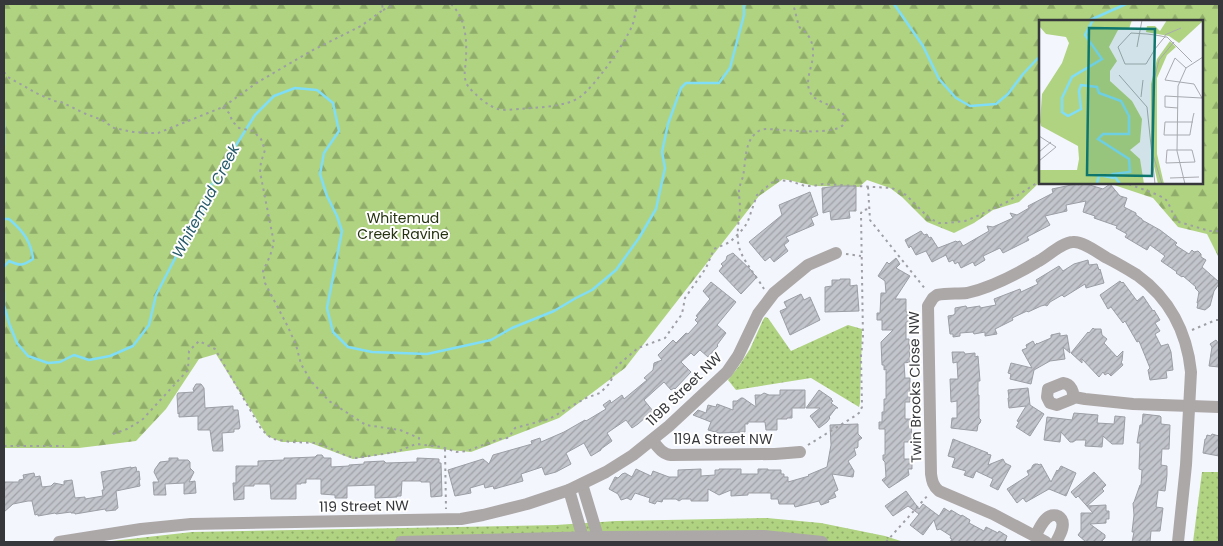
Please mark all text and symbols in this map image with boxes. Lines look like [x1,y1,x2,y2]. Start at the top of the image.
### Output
inset map [1039,20,1203,184]
water label: Whitemud Creek [167,139,245,261]
park label: Whitemud Creek Ravine [357,208,449,244]
street label: Twin Brooks Close NW [904,311,926,463]
street label: 119B Street NW [642,347,727,430]
street label: 119A Street NW [673,429,773,449]
street label: 119 Street NW [319,495,409,517]

